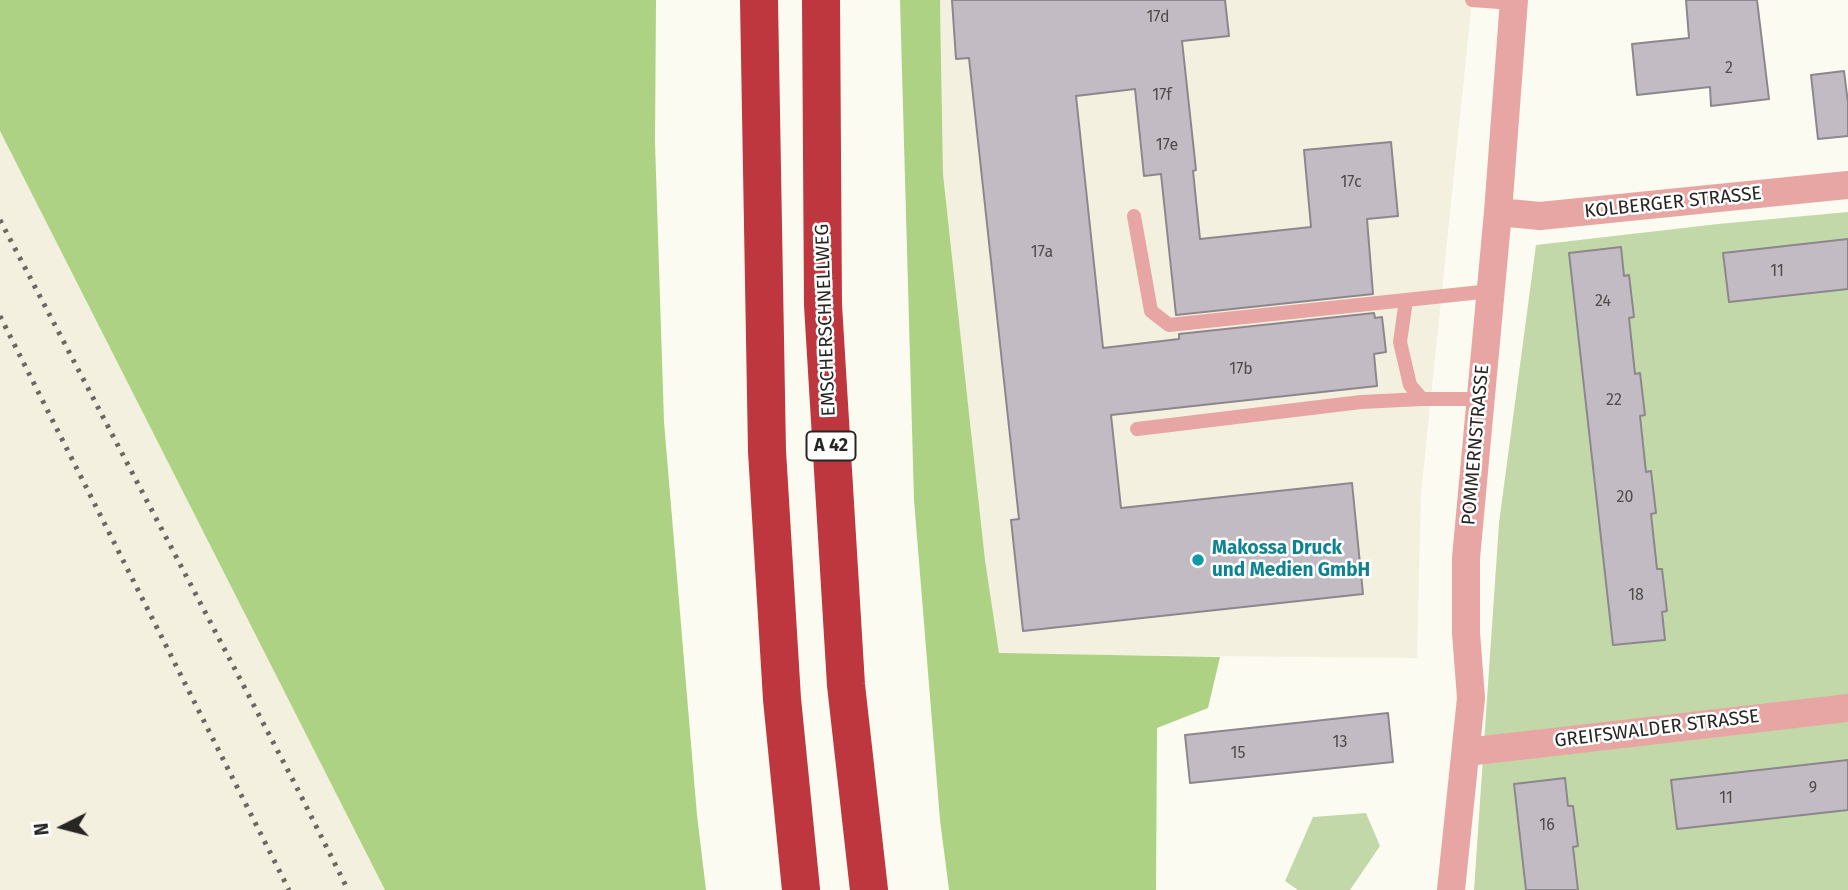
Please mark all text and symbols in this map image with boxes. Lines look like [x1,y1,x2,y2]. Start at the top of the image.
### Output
house number: 17d [1146,8,1170,28]
house number: 2 [1725,59,1733,79]
house number: 17f [1152,86,1172,106]
house number: 17e [1156,136,1178,156]
house number: 17c [1340,173,1362,193]
street label: KOLBERGER STRASSE [1583,182,1763,224]
street label: EMSCHERSCHNELLWEG [811,223,841,417]
house number: 17a [1031,243,1053,263]
house number: 11 [1770,262,1784,282]
house number: 24 [1595,292,1611,312]
house number: 17b [1229,360,1253,380]
street label: POMMERNSTRASSE [1458,364,1494,526]
house number: 22 [1606,391,1622,411]
road number: A 42 [806,432,856,461]
house number: 20 [1617,488,1633,508]
place label: Makossa Druck und Medien GmbH [1212,538,1370,582]
marker: Makossa Druck und Medien GmbH [1190,552,1206,568]
house number: 18 [1628,586,1644,606]
street label: GREIFSWALDER STRASSE [1553,705,1761,753]
house number: 13 [1333,733,1347,753]
house number: 15 [1231,744,1245,764]
house number: 9 [1809,779,1817,799]
house number: 11 [1719,789,1733,809]
north arrow [28,792,98,862]
house number: 16 [1539,816,1555,836]
text: N [30,822,54,837]

